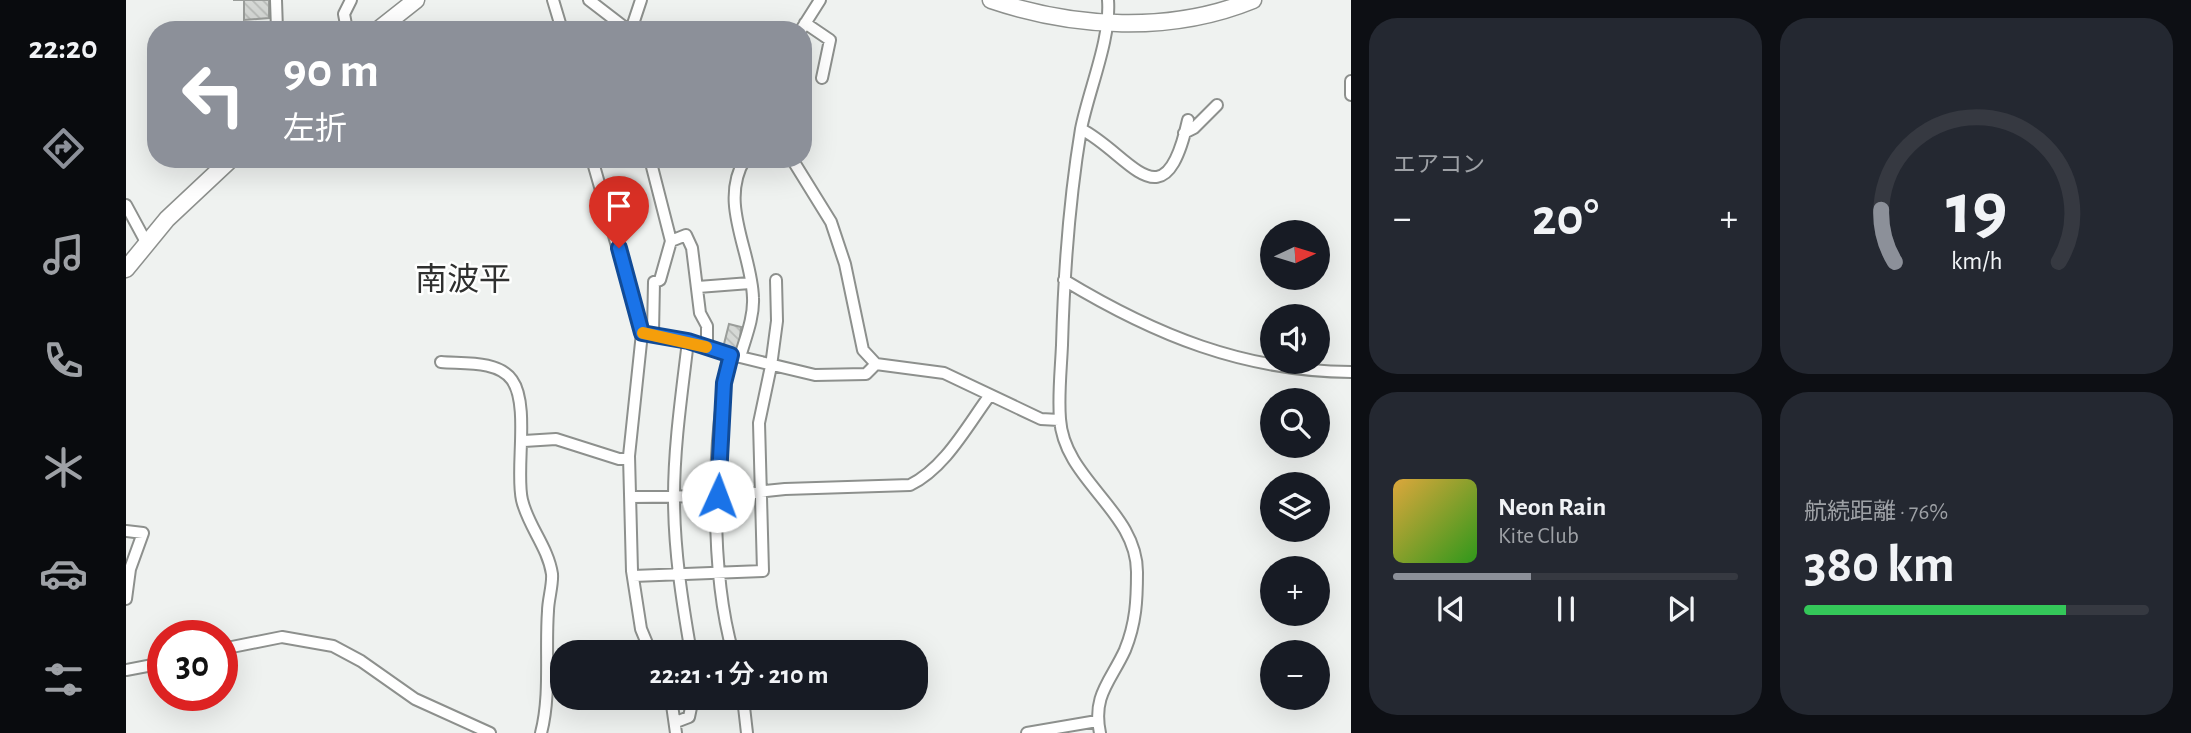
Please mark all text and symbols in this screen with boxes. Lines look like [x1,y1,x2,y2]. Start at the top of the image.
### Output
text: 22:20 [28,32,98,64]
text: 90 m [283,47,379,96]
icon: left [168,49,259,140]
text: 左折 [283,113,347,145]
icon: directions [39,124,88,173]
text: エアコン [1393,154,1485,177]
text: 19 [1946,174,2007,247]
pin [589,176,649,248]
icon: arrive [600,187,638,225]
text: 20° [1532,192,1599,244]
text: − [1393,200,1411,238]
text: + [1720,200,1738,238]
north arrow [1260,220,1330,290]
map controls [1260,220,1330,710]
icon: music [39,230,88,279]
text: km/h [1951,249,2002,274]
district label: 南波平 [415,262,511,296]
button: sound [1260,304,1330,374]
icon: phone [39,336,88,385]
button: search [1260,388,1330,458]
icon: climate [39,443,88,492]
position arrow [681,459,755,533]
button: layers [1260,472,1330,542]
text: Neon Rain [1498,494,1606,520]
text: 航続距離 · 76% [1804,501,1948,524]
text: Kite Club [1498,525,1579,548]
text: 380 km [1804,539,1955,591]
icon: car [39,549,88,598]
button: + [1260,556,1330,626]
icon: previous [1432,590,1470,628]
icon: pause [1547,590,1585,628]
icon: next [1662,590,1700,628]
speed limit sign: 30 [147,620,238,711]
button: − [1260,640,1330,710]
icon: filters [39,655,88,704]
text: 22:21 · 1 分 · 210 m [649,662,829,688]

